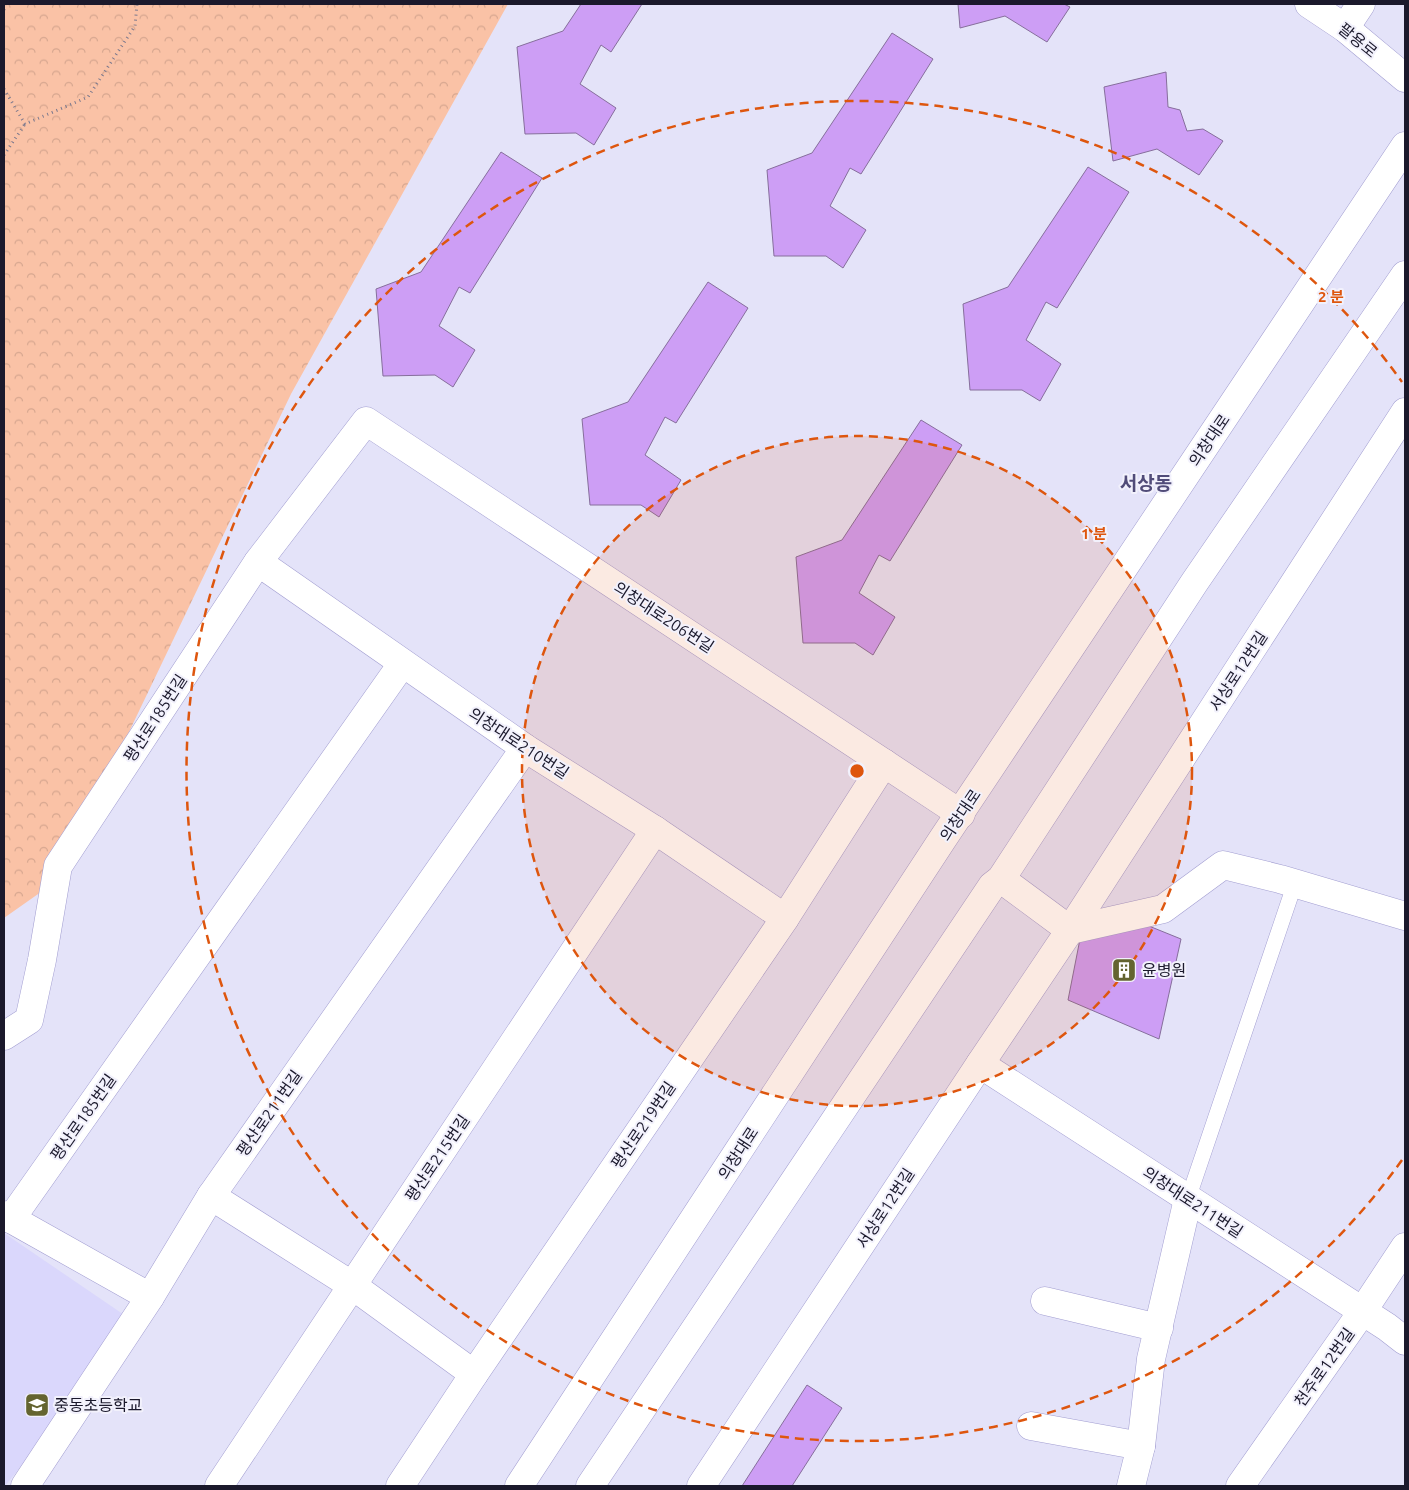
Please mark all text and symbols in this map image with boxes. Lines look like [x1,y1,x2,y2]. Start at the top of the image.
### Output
street label: 팔용로 [1335,19,1381,61]
text: 2 분 [1318,288,1344,305]
street label: 의창대로 [1185,410,1233,469]
district label: 서상동 [1120,472,1172,494]
text: 1 분 [1081,525,1107,542]
street label: 의창대로206번길 [611,578,717,656]
street label: 서상로12번길 [1205,628,1271,714]
street label: 평산로185번길 [120,671,190,765]
street label: 의창대로210번길 [466,704,572,782]
centre of rings [848,762,866,780]
street label: 의창대로 [936,785,984,844]
building icon: 윤병원 [1111,957,1137,983]
place label: 윤병원 [1142,961,1186,979]
street label: 평산로211번길 [233,1067,305,1159]
street label: 평산로185번길 [47,1071,119,1163]
street label: 평산로219번길 [607,1078,679,1172]
street label: 평산로215번길 [401,1111,473,1205]
street label: 의창대로 [714,1123,762,1183]
street label: 의창대로211번길 [1140,1163,1246,1241]
street label: 서상로12번길 [852,1165,918,1251]
street label: 천주로12번길 [1290,1324,1358,1410]
school or university icon: 중동초등학교 [24,1392,50,1418]
place label: 중동초등학교 [54,1396,142,1414]

